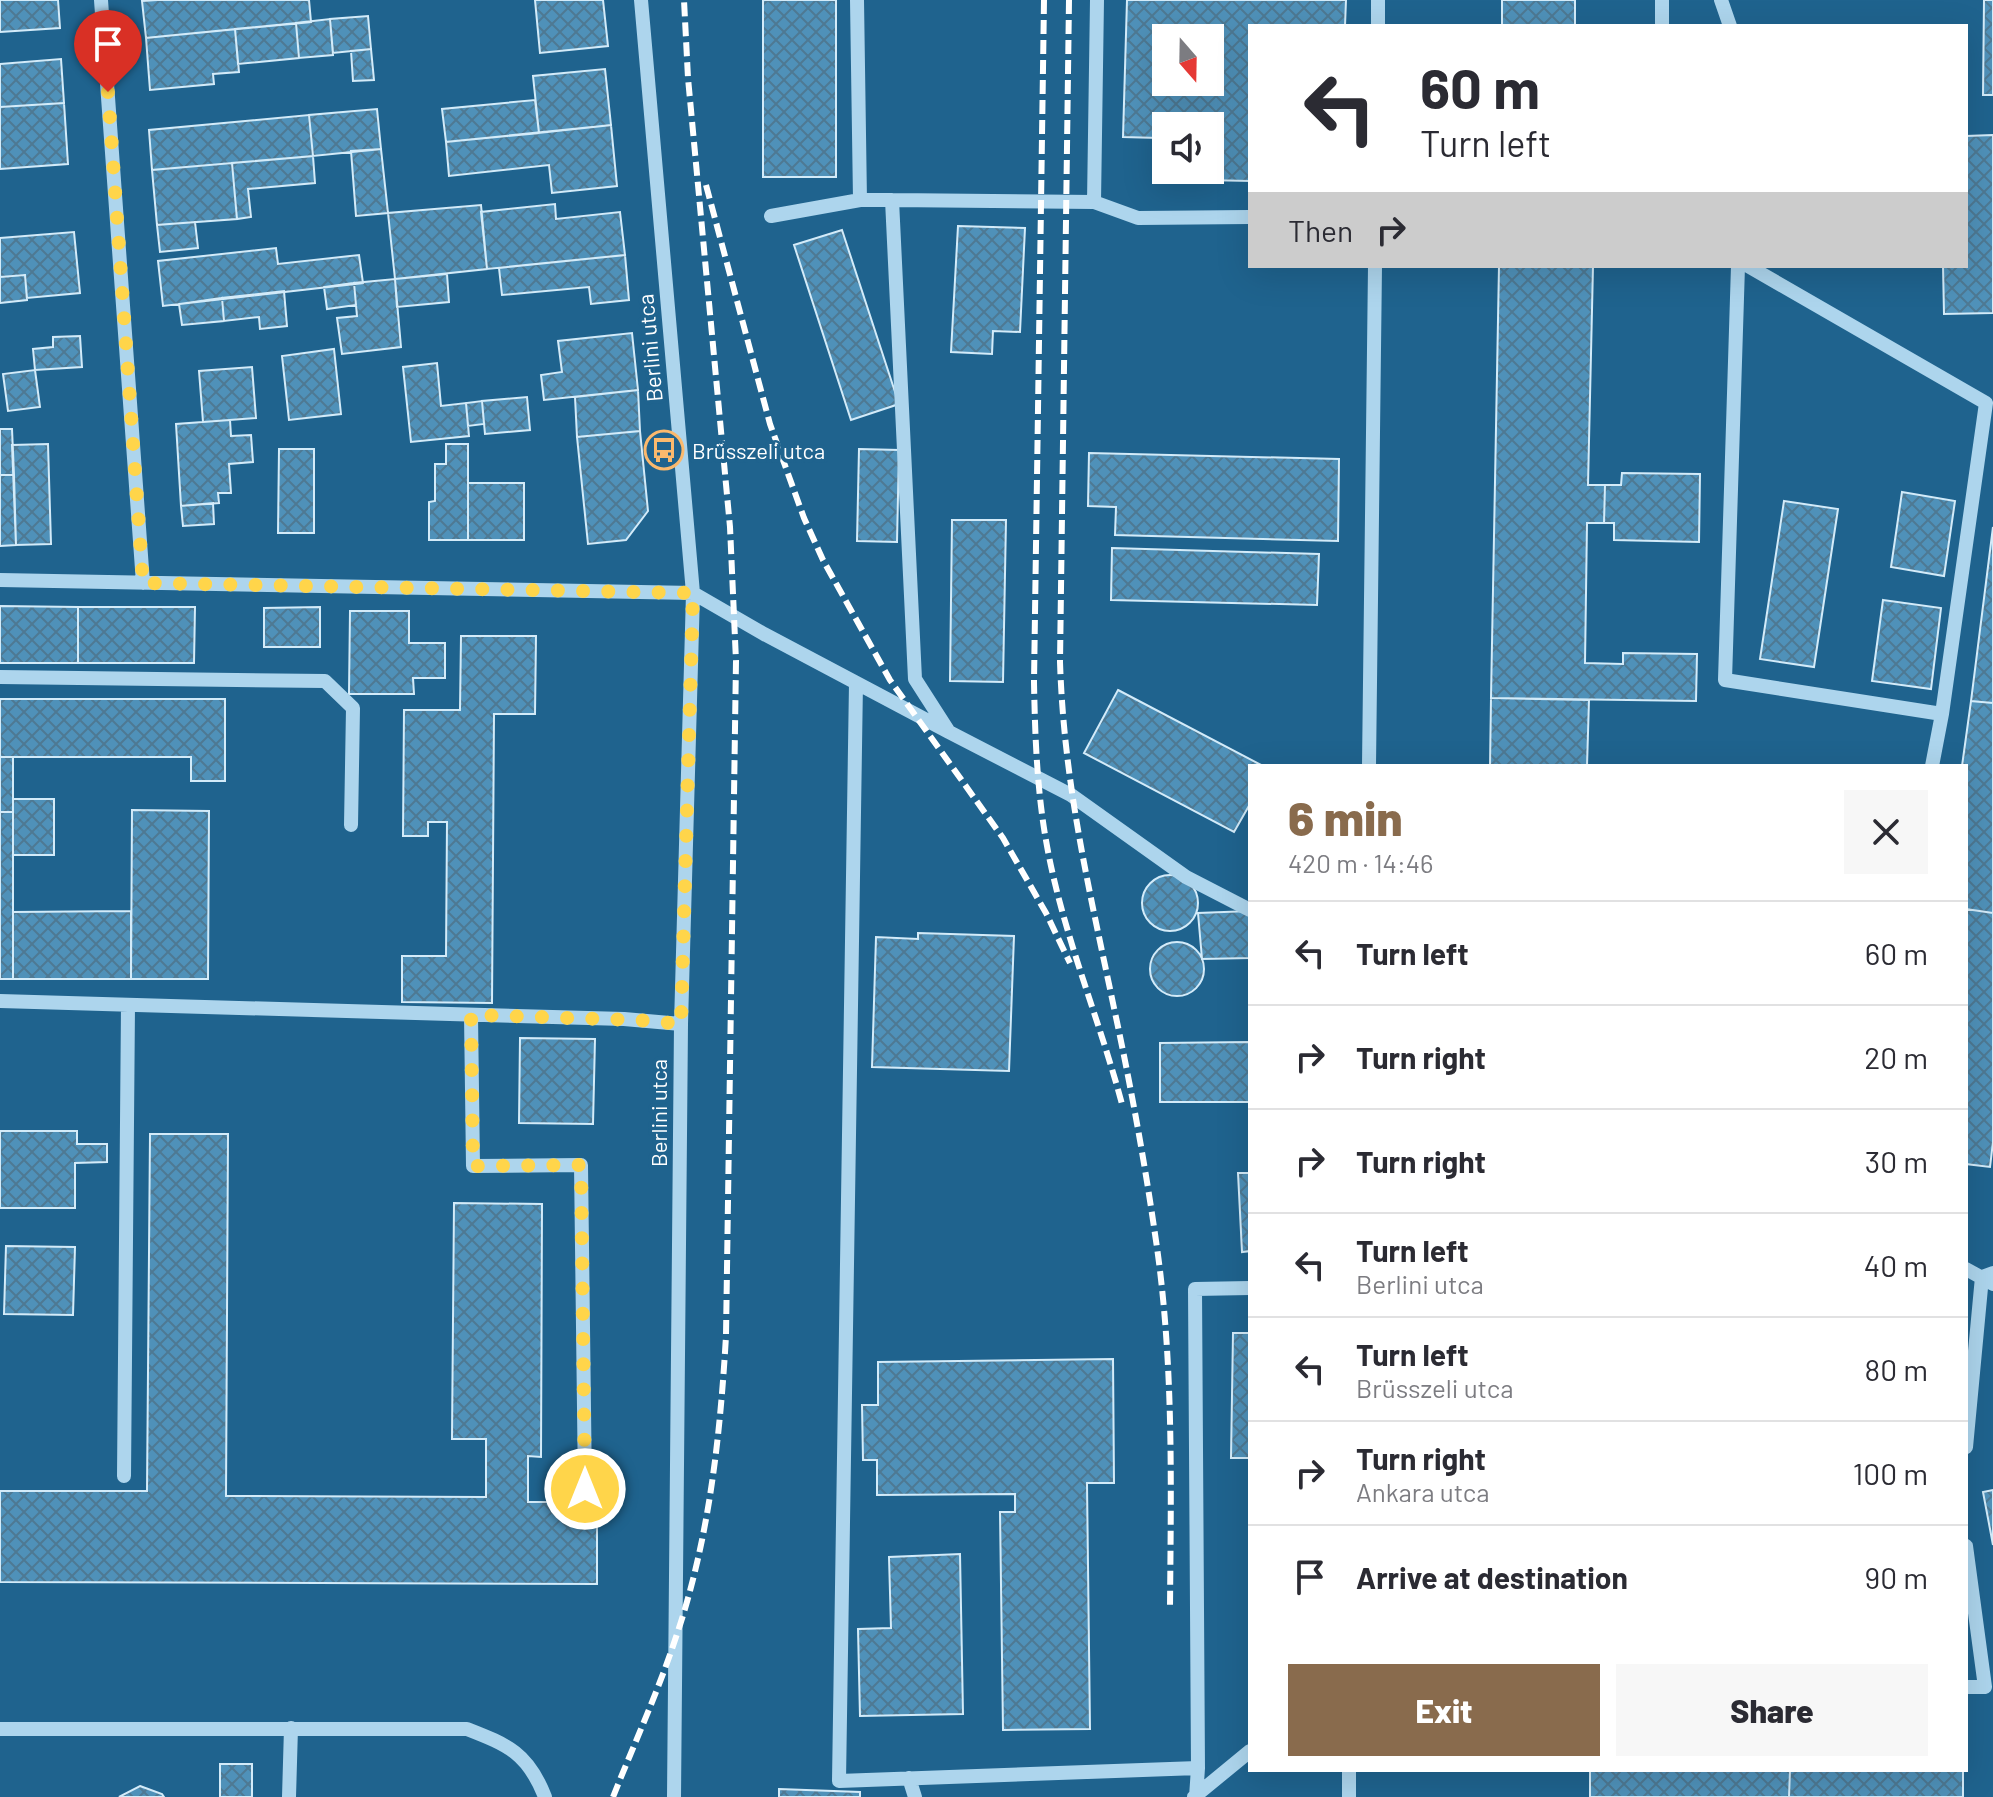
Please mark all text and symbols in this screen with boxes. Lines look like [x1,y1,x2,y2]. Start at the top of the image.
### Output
pin [74,10,142,92]
icon: arrive [86,22,130,66]
north arrow [1152,24,1224,96]
map controls [1152,24,1224,184]
text: 60 m [1420,53,1540,120]
icon: left [1288,56,1392,160]
button: sound [1152,112,1224,184]
text: Turn left [1420,121,1551,164]
icon: right [1369,208,1413,252]
text: Then [1288,212,1353,248]
street label: Berlini utca [631,293,667,403]
bus stop icon: Brüsszeli utca [643,429,685,471]
place label: Brüsszeli utca [692,437,825,463]
text: 6 min [1288,788,1403,846]
button: close [1844,790,1928,874]
text: 420 m · 14:46 [1288,847,1433,878]
icon: left [1288,931,1332,975]
text: Turn left [1356,935,1469,971]
text: 60 m [1865,935,1928,971]
icon: right [1288,1035,1332,1079]
text: Turn right [1356,1039,1486,1075]
text: 20 m [1864,1039,1928,1075]
street label: Berlini utca [645,1059,671,1167]
icon: right [1288,1139,1332,1183]
text: Turn right [1356,1143,1486,1179]
text: 30 m [1865,1143,1928,1179]
text: Turn left [1356,1232,1469,1268]
icon: left [1288,1243,1332,1287]
text: 40 m [1864,1247,1928,1283]
text: Berlini utca [1356,1268,1484,1299]
text: Turn left [1356,1336,1469,1372]
icon: left [1288,1347,1332,1391]
text: 80 m [1865,1351,1928,1387]
text: Brüsszeli utca [1356,1372,1513,1403]
text: Turn right [1356,1440,1486,1476]
position arrow [543,1447,627,1531]
icon: right [1288,1451,1332,1495]
text: 100 m [1853,1455,1928,1491]
text: Ankara utca [1356,1476,1490,1507]
icon: arrive [1288,1555,1332,1599]
text: Arrive at destination [1356,1559,1628,1595]
text: 90 m [1865,1559,1928,1595]
button: Exit [1288,1664,1600,1756]
button: Share [1616,1664,1928,1756]

